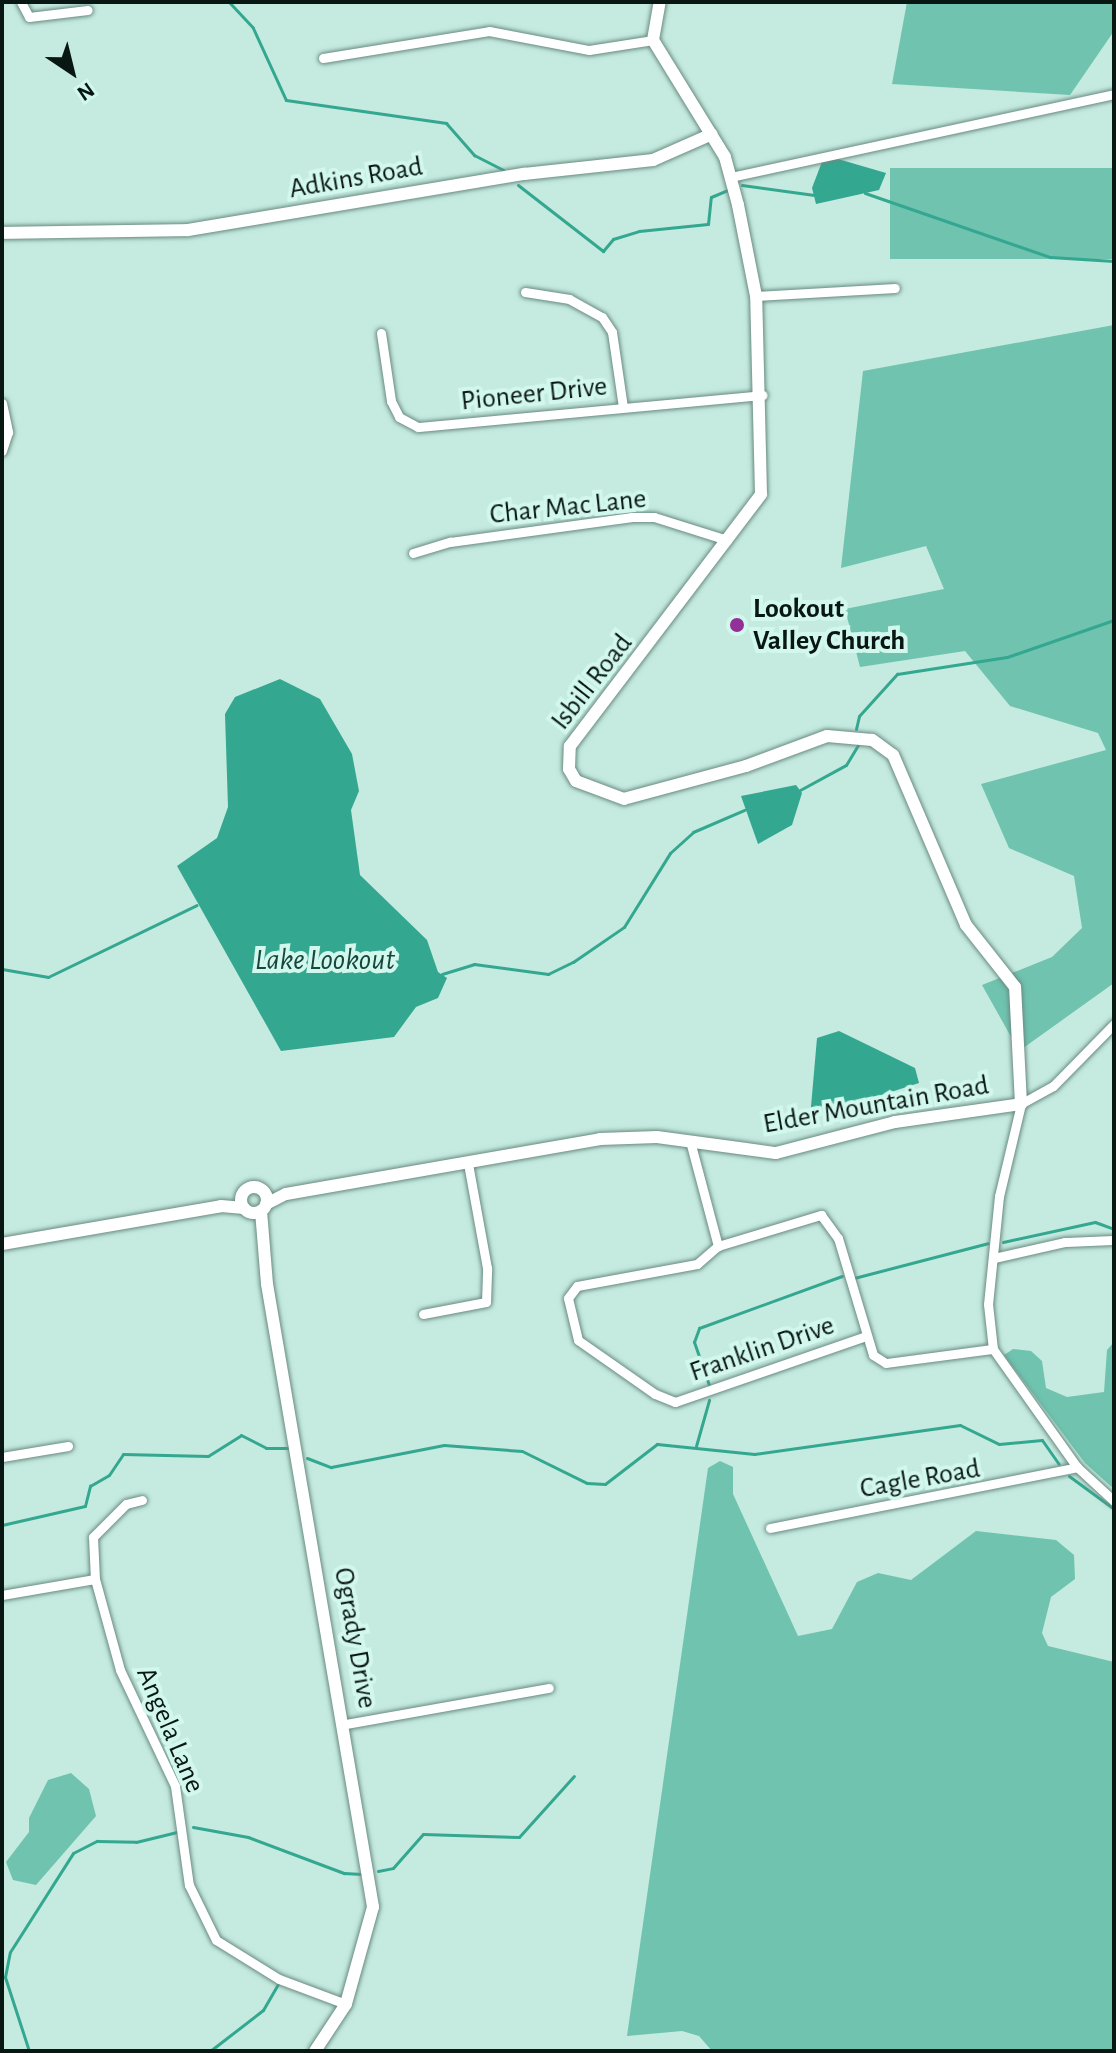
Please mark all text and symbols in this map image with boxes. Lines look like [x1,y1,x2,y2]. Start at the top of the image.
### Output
north arrow [32,32,112,112]
text: N [73,78,98,105]
street label: Adkins Road [287,150,425,206]
street label: Pioneer Drive [459,370,609,418]
street label: Char Mac Lane [488,482,648,532]
place label: Lookout Valley Church [753,592,905,658]
marker: Lookout Valley Church [728,616,746,634]
street label: Isbill Road [544,627,640,737]
water label: Lake Lookout [255,942,395,978]
street label: Elder Mountain Road [761,1069,991,1141]
street label: Franklin Drive [685,1309,839,1389]
street label: Cagle Road [857,1452,983,1506]
street label: Ogrady Drive [326,1565,384,1711]
street label: Angela Lane [129,1662,211,1798]

